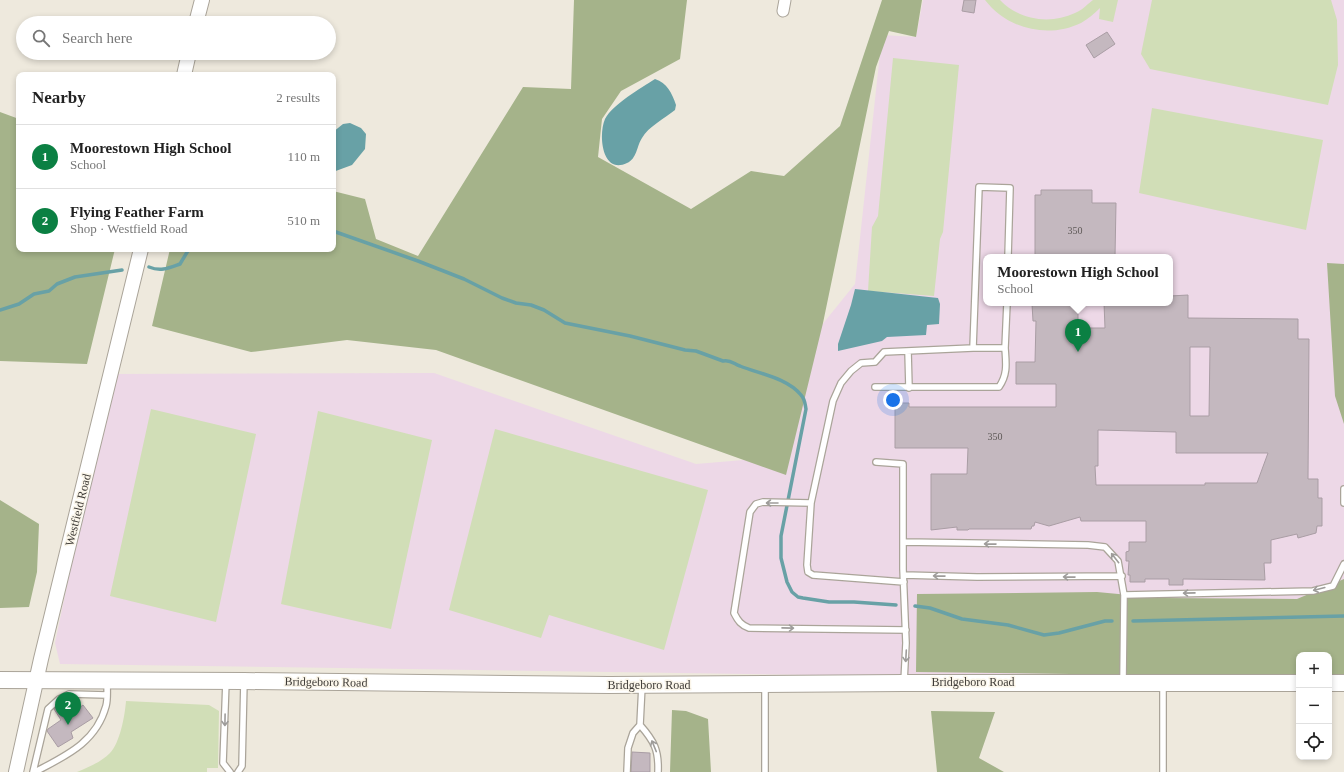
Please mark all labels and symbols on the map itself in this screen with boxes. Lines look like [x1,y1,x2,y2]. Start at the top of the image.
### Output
house number: 350 [1068,225,1083,236]
pin: 1 [1065,319,1091,352]
your location [883,390,903,410]
house number: 350 [988,431,1003,442]
street label: Westfield Road [62,472,94,548]
one-way arrow [766,499,779,507]
one-way arrow [984,540,997,548]
one-way arrow [1110,552,1119,563]
one-way arrow [933,572,946,580]
one-way arrow [1063,573,1076,581]
one-way arrow [1313,586,1326,594]
one-way arrow [1183,590,1196,597]
one-way arrow [781,624,794,632]
one-way arrow [902,649,909,662]
street label: Bridgeboro Road [284,674,368,690]
street label: Bridgeboro Road [932,675,1015,689]
street label: Bridgeboro Road [608,678,691,692]
pin: 2 [55,692,81,725]
one-way arrow [221,713,228,726]
one-way arrow [650,741,658,753]

